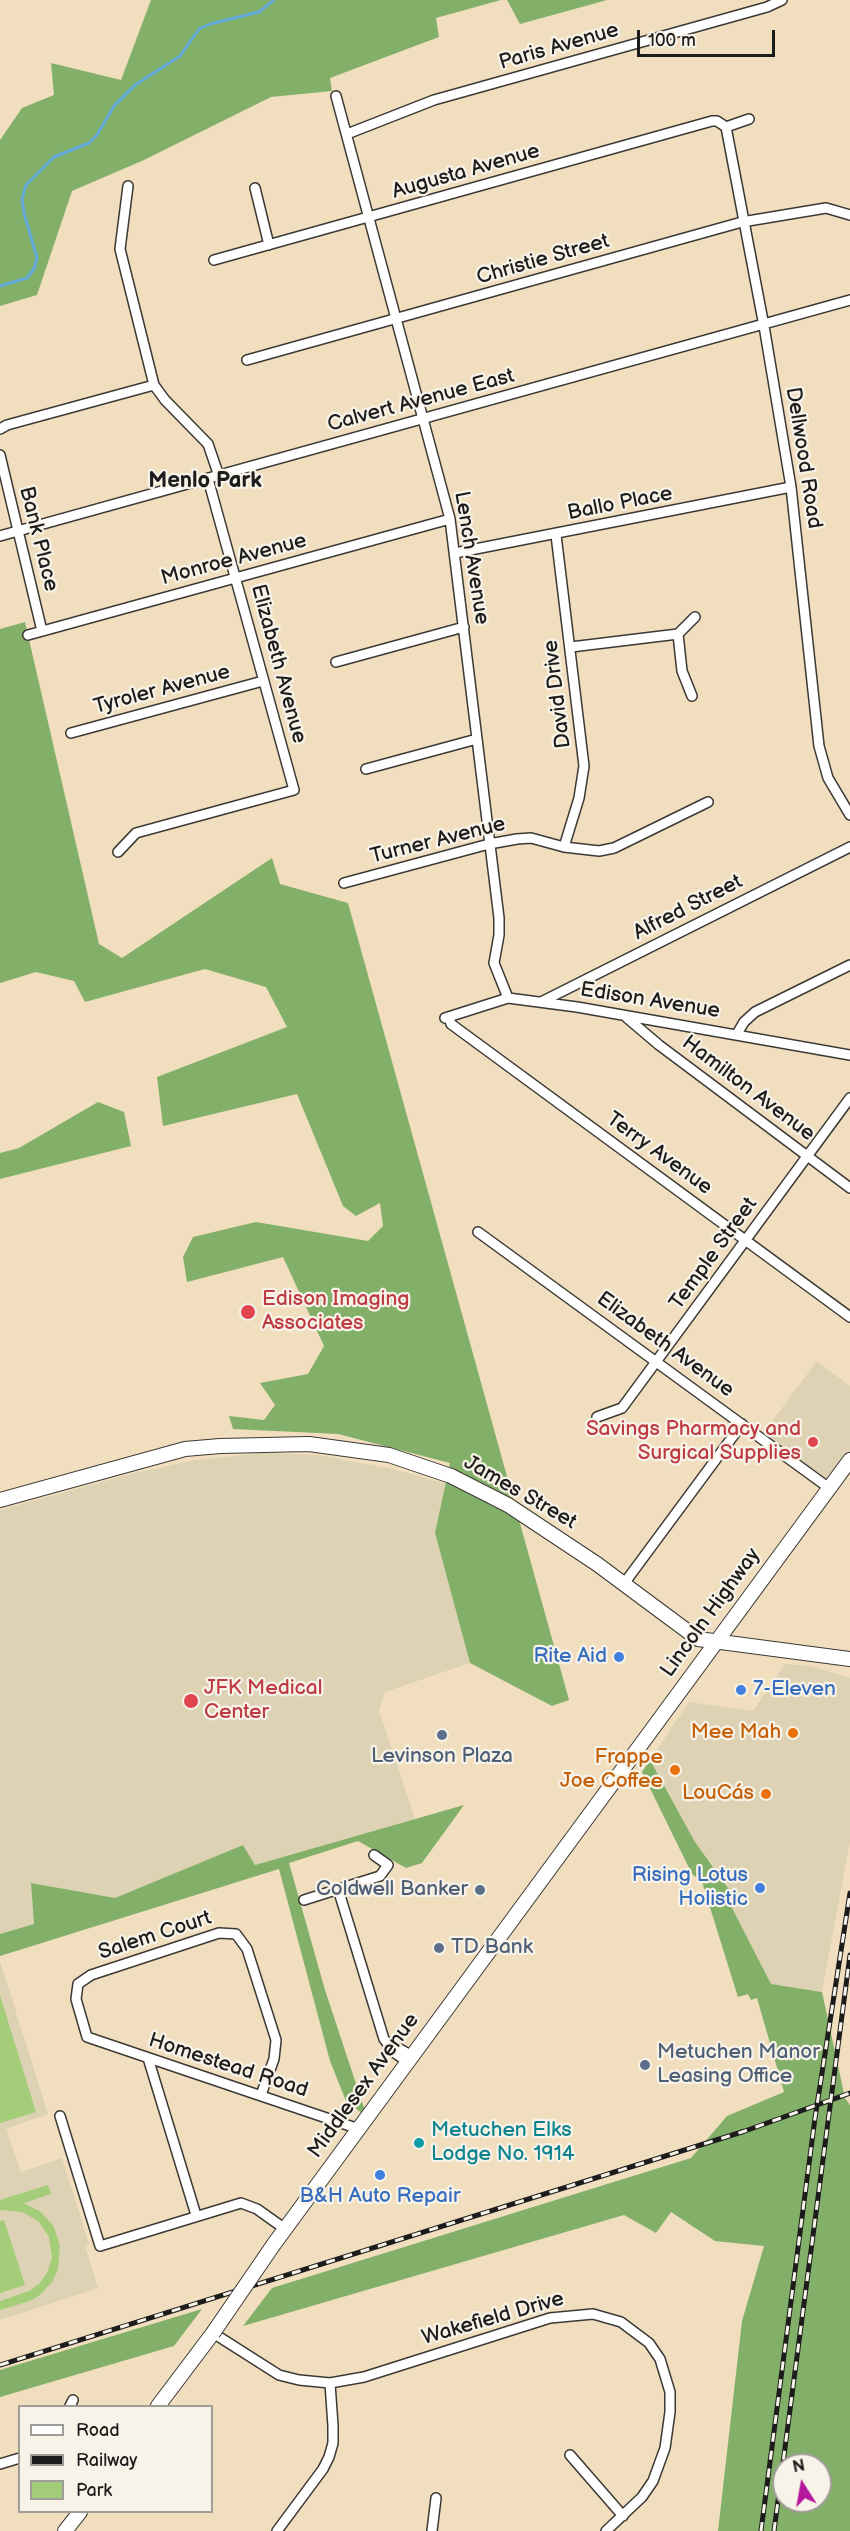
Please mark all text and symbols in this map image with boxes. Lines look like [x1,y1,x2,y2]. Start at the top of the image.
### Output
street label: Paris Avenue [496,18,622,76]
scale bar [640,18,778,56]
text: 100 m [648,30,696,51]
street label: Augusta Avenue [389,139,543,205]
street label: Christie Street [474,229,612,291]
street label: Calvert Avenue East [325,364,517,438]
street label: Dellwood Road [779,385,827,531]
district label: Menlo Park [148,468,262,494]
street label: Ballo Place [565,481,675,527]
street label: Bank Place [13,484,63,594]
street label: Lench Avenue [448,490,494,626]
street label: Monroe Avenue [158,528,310,592]
street label: Elizabeth Avenue [245,582,311,746]
street label: David Drive [539,638,577,750]
street label: Tyroler Avenue [91,660,233,720]
street label: Turner Avenue [368,812,508,870]
street label: Alfred Street [629,870,747,946]
street label: Edison Avenue [578,978,722,1024]
street label: Hamilton Avenue [677,1031,819,1147]
street label: Terry Avenue [601,1107,717,1201]
street label: Temple Street [665,1193,763,1315]
place label: Edison Imaging Associates [262,1287,409,1337]
street label: Elizabeth Avenue [591,1287,739,1403]
marker: Edison Imaging Associates [239,1303,257,1321]
place label: Savings Pharmacy and Surgical Supplies [586,1417,801,1467]
marker: Savings Pharmacy and Surgical Supplies [806,1435,820,1449]
street label: James Street [459,1451,581,1535]
street label: Lincoln Highway [656,1544,766,1682]
place label: Rite Aid [533,1644,607,1670]
marker: Rite Aid [612,1650,626,1664]
place label: JFK Medical Center [204,1676,322,1726]
place label: 7-Eleven [753,1677,836,1703]
marker: 7-Eleven [734,1683,748,1697]
marker: JFK Medical Center [182,1692,200,1710]
place label: Mee Mah [691,1720,781,1746]
marker: Mee Mah [786,1726,800,1740]
marker: Levinson Plaza [435,1728,449,1742]
place label: Levinson Plaza [371,1744,513,1770]
place label: Frappe Joe Coffee [560,1745,663,1795]
marker: Frappe Joe Coffee [668,1763,682,1777]
place label: LouCás [682,1781,754,1807]
marker: LouCás [759,1787,773,1801]
place label: Rising Lotus Holistic [632,1863,748,1913]
place label: Coldwell Banker [316,1877,468,1903]
marker: Rising Lotus Holistic [753,1881,767,1895]
marker: Coldwell Banker [473,1883,487,1897]
street label: Salem Court [95,1906,215,1966]
place label: TD Bank [451,1935,533,1961]
marker: TD Bank [432,1941,446,1955]
street label: Middlesex Avenue [303,2009,425,2163]
street label: Homestead Road [145,2028,311,2104]
place label: Metuchen Manor Leasing Office [657,2040,820,2090]
marker: Metuchen Manor Leasing Office [638,2058,652,2072]
place label: Metuchen Elks Lodge No. 1914 [431,2118,575,2168]
marker: Metuchen Elks Lodge No. 1914 [412,2136,426,2150]
marker: B&H Auto Repair [373,2168,387,2182]
place label: B&H Auto Repair [299,2184,461,2210]
street label: Wakefield Drive [419,2287,567,2351]
legend [18,2405,213,2513]
text: Road [76,2420,120,2441]
text: Railway [76,2450,138,2471]
north arrow [772,2453,832,2513]
text: N [791,2456,807,2477]
text: Park [76,2480,112,2501]

